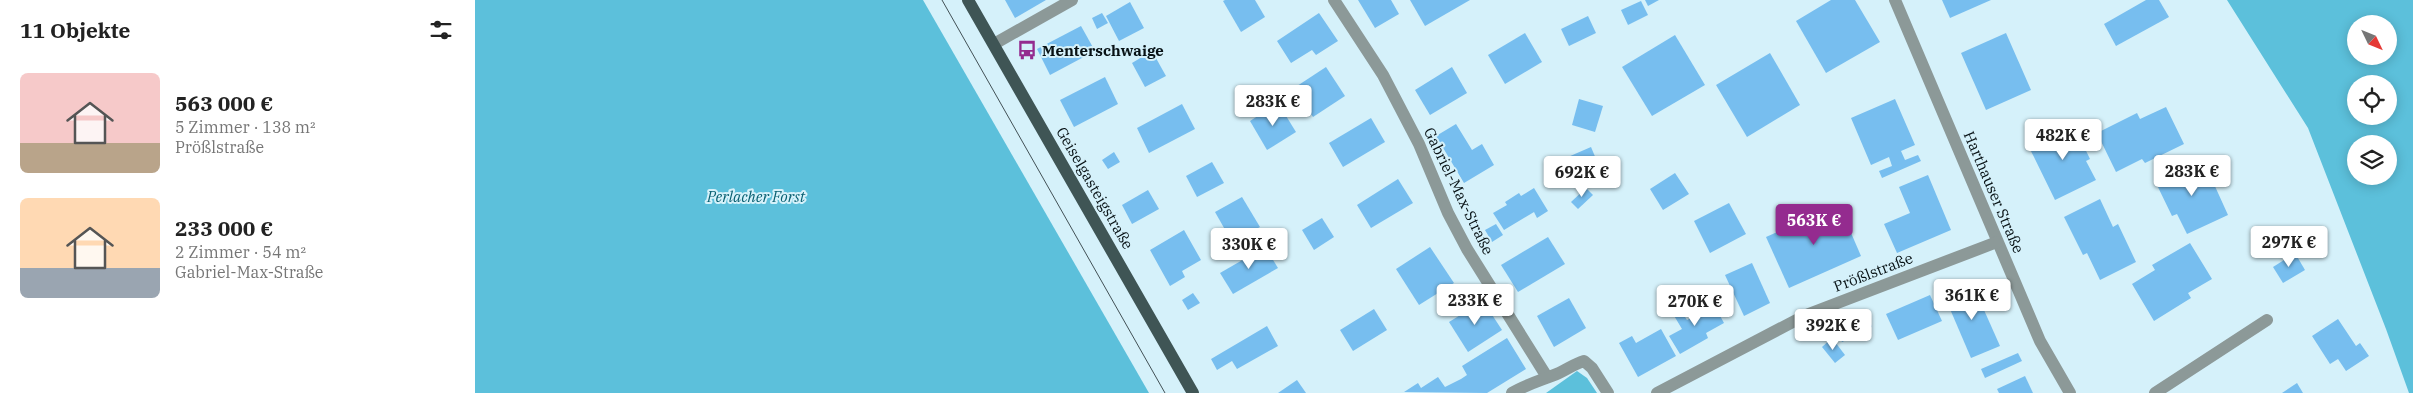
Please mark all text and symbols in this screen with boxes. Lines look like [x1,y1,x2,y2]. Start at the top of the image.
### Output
north arrow [2347,15,2397,65]
map controls [2347,15,2397,185]
text: 11 Objekte [20,16,130,44]
icon: filters [427,16,455,44]
bus stop icon: Menterschwaige [1016,39,1038,61]
place label: Menterschwaige [1042,41,1164,60]
button: locate [2347,75,2397,125]
pin: 283K € [1232,84,1314,127]
text: 563 000 € [175,89,273,117]
text: 283K € [1246,91,1300,111]
icon: home [60,93,120,153]
text: 5 Zimmer · 138 m² [175,117,316,137]
pin: 482K € [2022,119,2104,161]
street label: Geiselgasteigstraße [1052,123,1138,253]
street label: Gabriel-Max-Straße [1420,124,1498,258]
text: 482K € [2036,125,2090,145]
street label: Harthauser Straße [1960,128,2028,256]
button: layers [2347,135,2397,185]
text: Prößlstraße [175,137,264,157]
pin: 283K € [2151,154,2233,197]
pin: 692K € [1541,156,1623,198]
text: 283K € [2165,161,2219,181]
text: 692K € [1555,162,1609,182]
park label: Perlacher Forst [706,187,806,206]
pin: 563K € [1773,204,1855,246]
text: 563K € [1787,210,1841,230]
text: 233 000 € [175,214,273,242]
icon: home [60,218,120,278]
pin: 297K € [2248,226,2330,268]
pin: 330K € [1208,228,1290,270]
text: 297K € [2262,232,2316,252]
text: 330K € [1222,234,1276,254]
text: 2 Zimmer · 54 m² [175,242,306,262]
street label: Prößlstraße [1831,248,1915,296]
text: Gabriel-Max-Straße [175,262,323,282]
pin: 361K € [1931,278,2013,321]
pin: 233K € [1434,284,1516,326]
pin: 270K € [1654,284,1736,327]
text: 361K € [1945,285,1999,305]
text: 233K € [1448,290,1502,310]
text: 270K € [1668,291,1722,311]
pin: 392K € [1792,308,1874,351]
text: 392K € [1806,315,1860,335]

